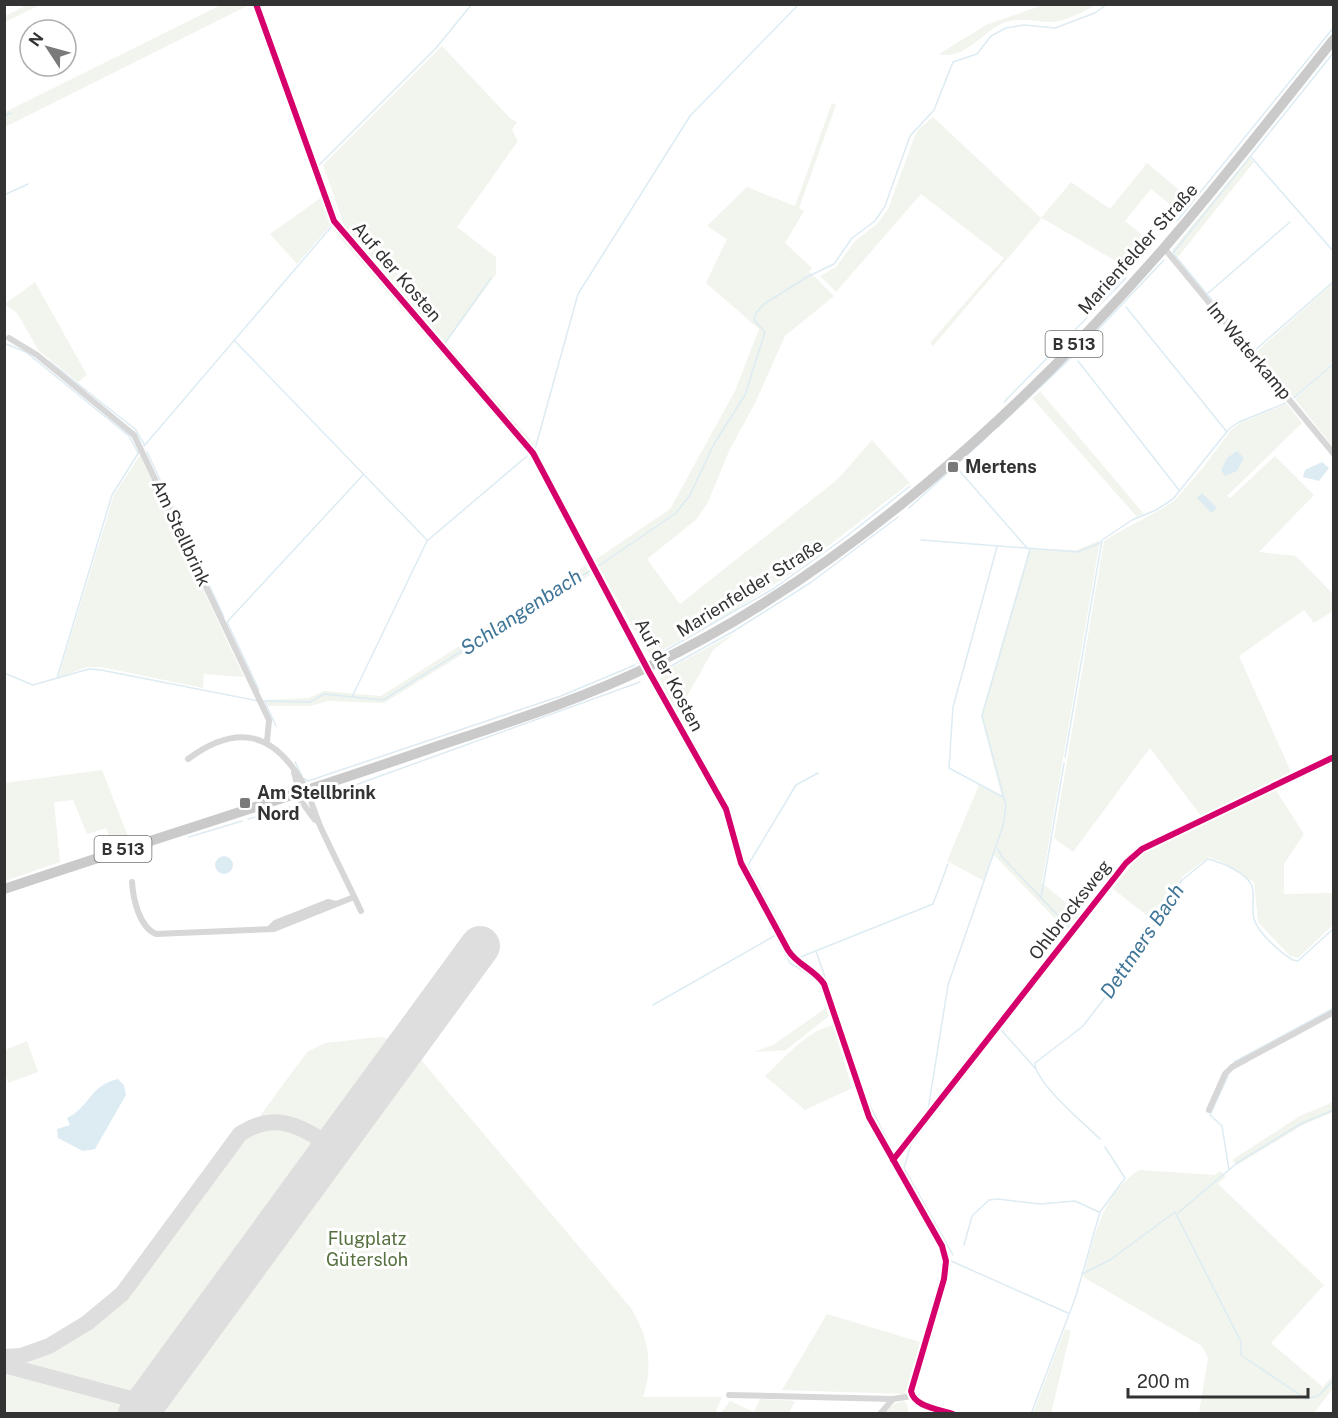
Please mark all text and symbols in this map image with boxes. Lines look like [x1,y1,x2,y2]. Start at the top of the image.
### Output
north arrow [18,18,78,78]
text: N [25,29,48,50]
street label: Marienfelder Straße [1073,179,1202,318]
street label: Auf der Kosten [349,218,446,326]
street label: Im Waterkamp [1203,298,1296,404]
road number: B 513 [1046,331,1102,357]
place label: Mertens [965,456,1037,477]
marker: Mertens [946,460,960,474]
street label: Am Stellbrink [148,476,215,589]
street label: Marienfelder Straße [673,534,827,641]
water label: Schlangenbach [456,564,586,660]
street label: Auf der Kosten [631,615,708,735]
place label: Am Stellbrink Nord [257,782,376,824]
marker: Am Stellbrink Nord [238,796,252,810]
road number: B 513 [94,836,152,862]
street label: Ohlbrocksweg [1024,856,1115,964]
water label: Dettmers Bach [1095,879,1189,1003]
park label: Flugplatz Gütersloh [326,1228,408,1270]
scale bar [1128,1361,1308,1399]
text: 200 m [1137,1371,1190,1392]

